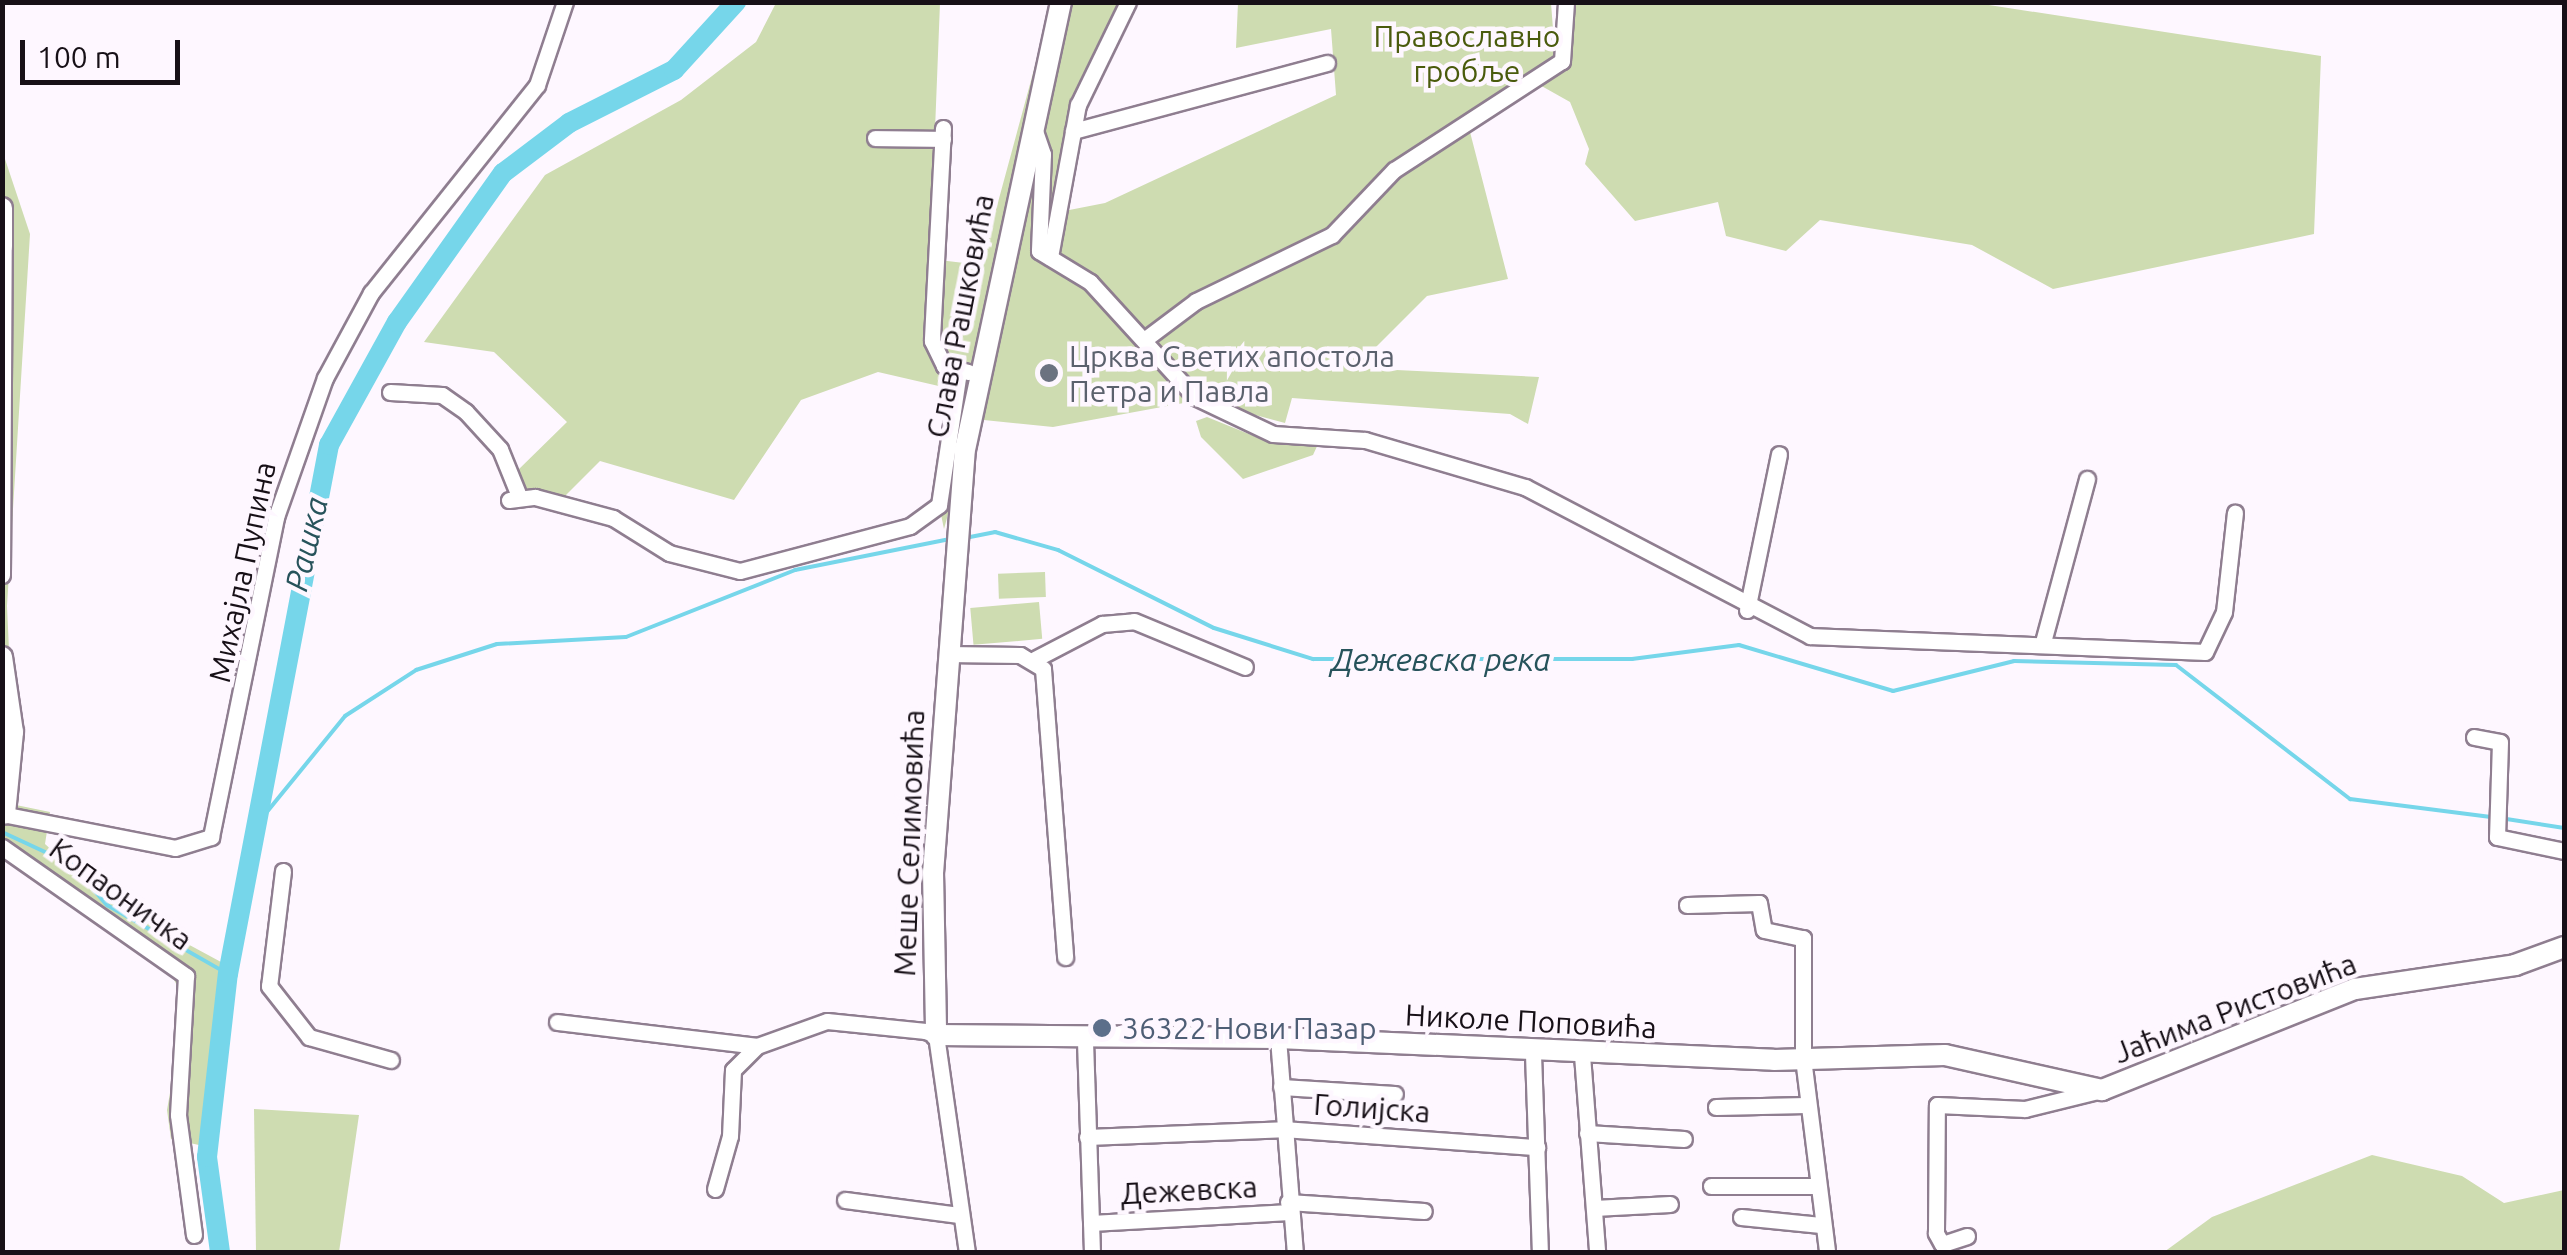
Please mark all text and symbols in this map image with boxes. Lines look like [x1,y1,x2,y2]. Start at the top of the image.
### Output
park label: Православно гробље [1374,18,1560,88]
scale bar [25,20,185,82]
text: 100 m [37,40,121,74]
street label: Слава Рашковића [919,191,1001,441]
place label: Црква Светих апостола Петра и Павла [1069,338,1395,408]
marker: Црква Светих апостола Петра и Павла [1038,362,1060,384]
street label: Михајла Пупина [201,458,283,686]
water label: Рашка [277,493,335,595]
water label: Дежевска река [1331,640,1551,678]
street label: Меше Селимовића [886,709,932,977]
street label: Копаоничка [43,830,199,958]
street label: Јаћима Ристовића [2109,945,2361,1071]
street label: Николе Поповића [1404,996,1658,1046]
place label: 36322 Нови Пазар [1122,1010,1377,1046]
marker: 36322 Нови Пазар [1091,1017,1113,1039]
street label: Голијска [1312,1086,1432,1130]
street label: Дежевска [1120,1168,1258,1212]

